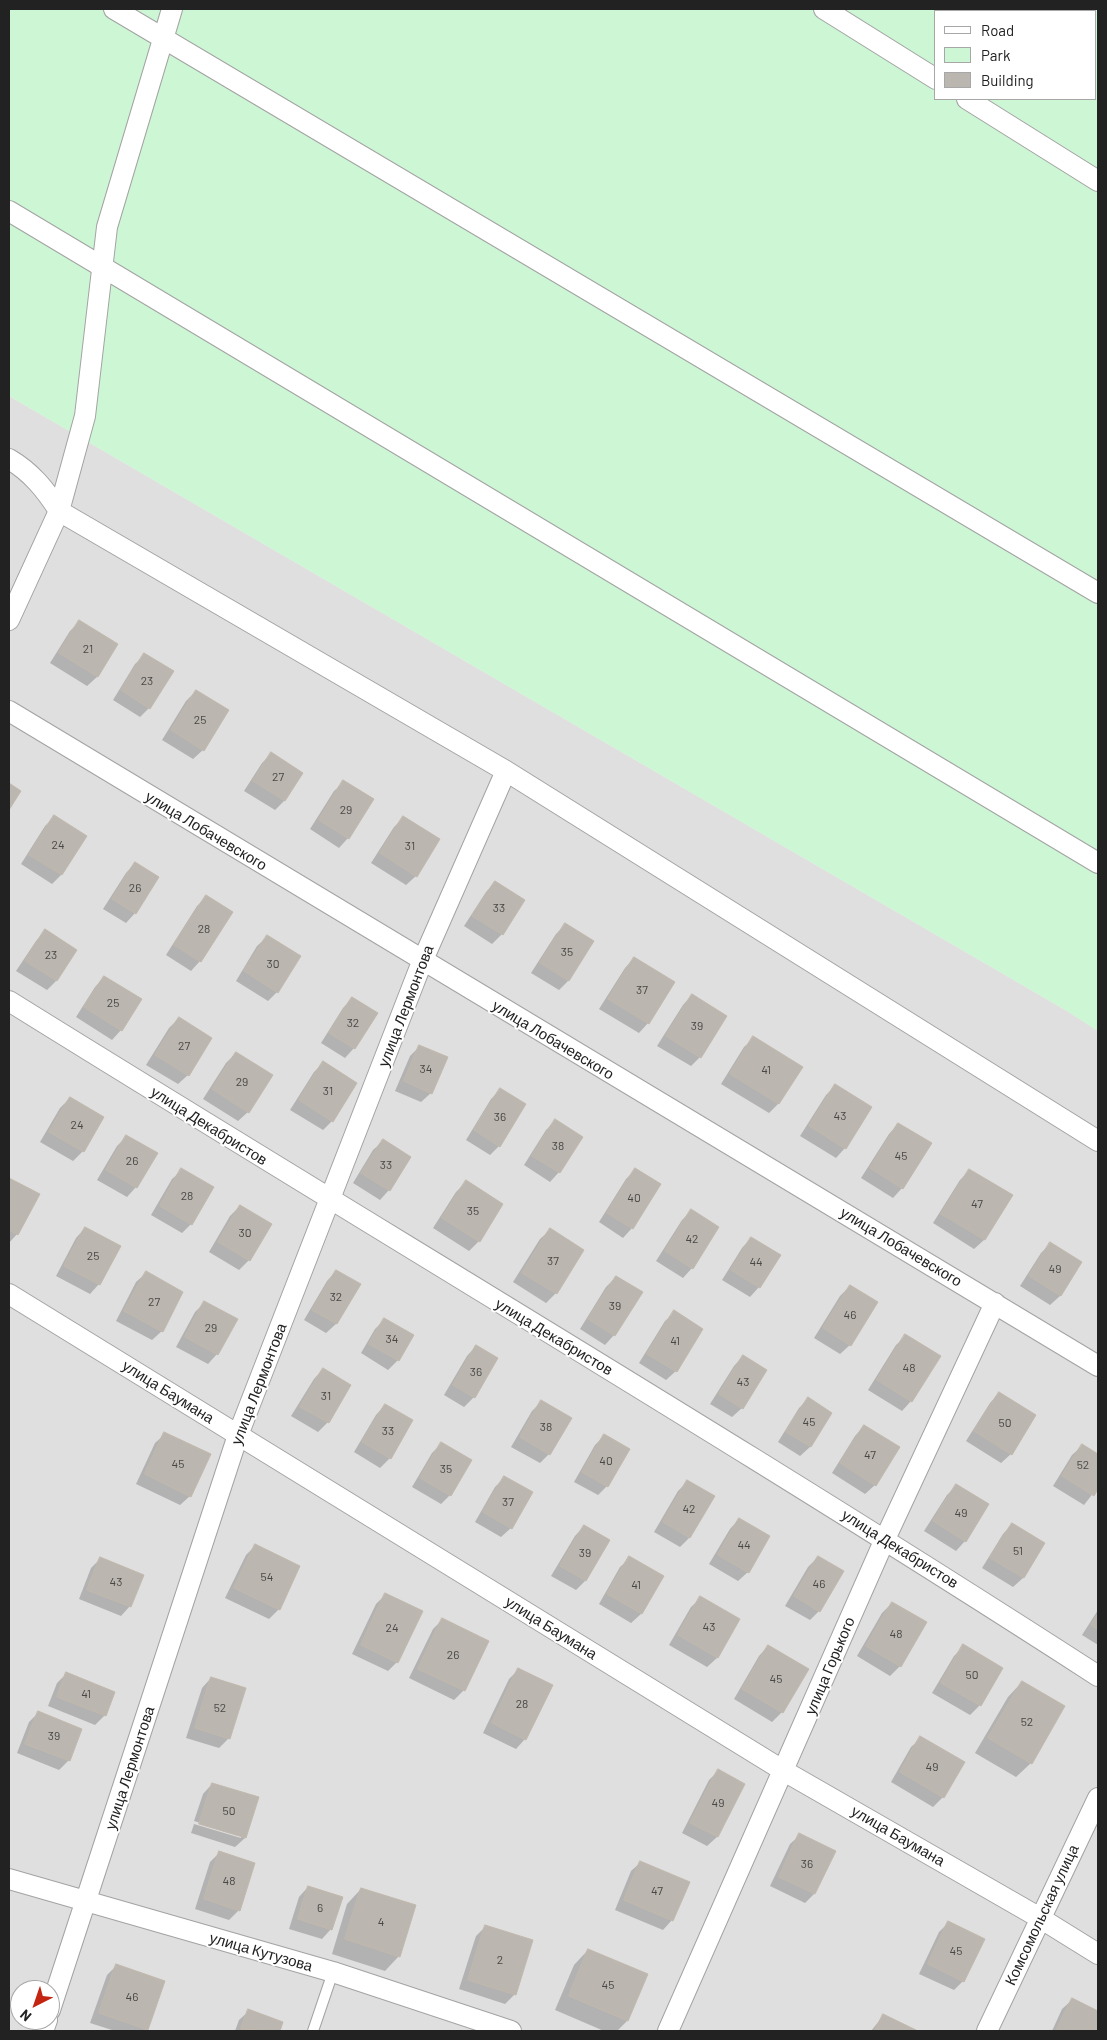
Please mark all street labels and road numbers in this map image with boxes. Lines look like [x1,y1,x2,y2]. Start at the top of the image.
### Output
street label: улица Лобачевского [142,788,270,874]
street label: улица Лермонтова [375,943,437,1069]
street label: улица Лобачевского [489,997,617,1083]
street label: улица Декабристов [147,1083,271,1169]
street label: улица Лобачевского [837,1204,965,1290]
street label: улица Декабристов [492,1295,616,1379]
street label: улица Лермонтова [228,1321,290,1447]
street label: улица Баумана [119,1357,217,1427]
street label: улица Декабристов [838,1506,962,1592]
street label: улица Баумана [502,1593,600,1663]
street label: улица Горького [801,1614,859,1718]
street label: улица Лермонтова [102,1704,158,1832]
street label: улица Баумана [848,1802,948,1870]
street label: Комсомольская улица [1001,1842,1083,1988]
street label: улица Кутузова [207,1929,315,1975]

